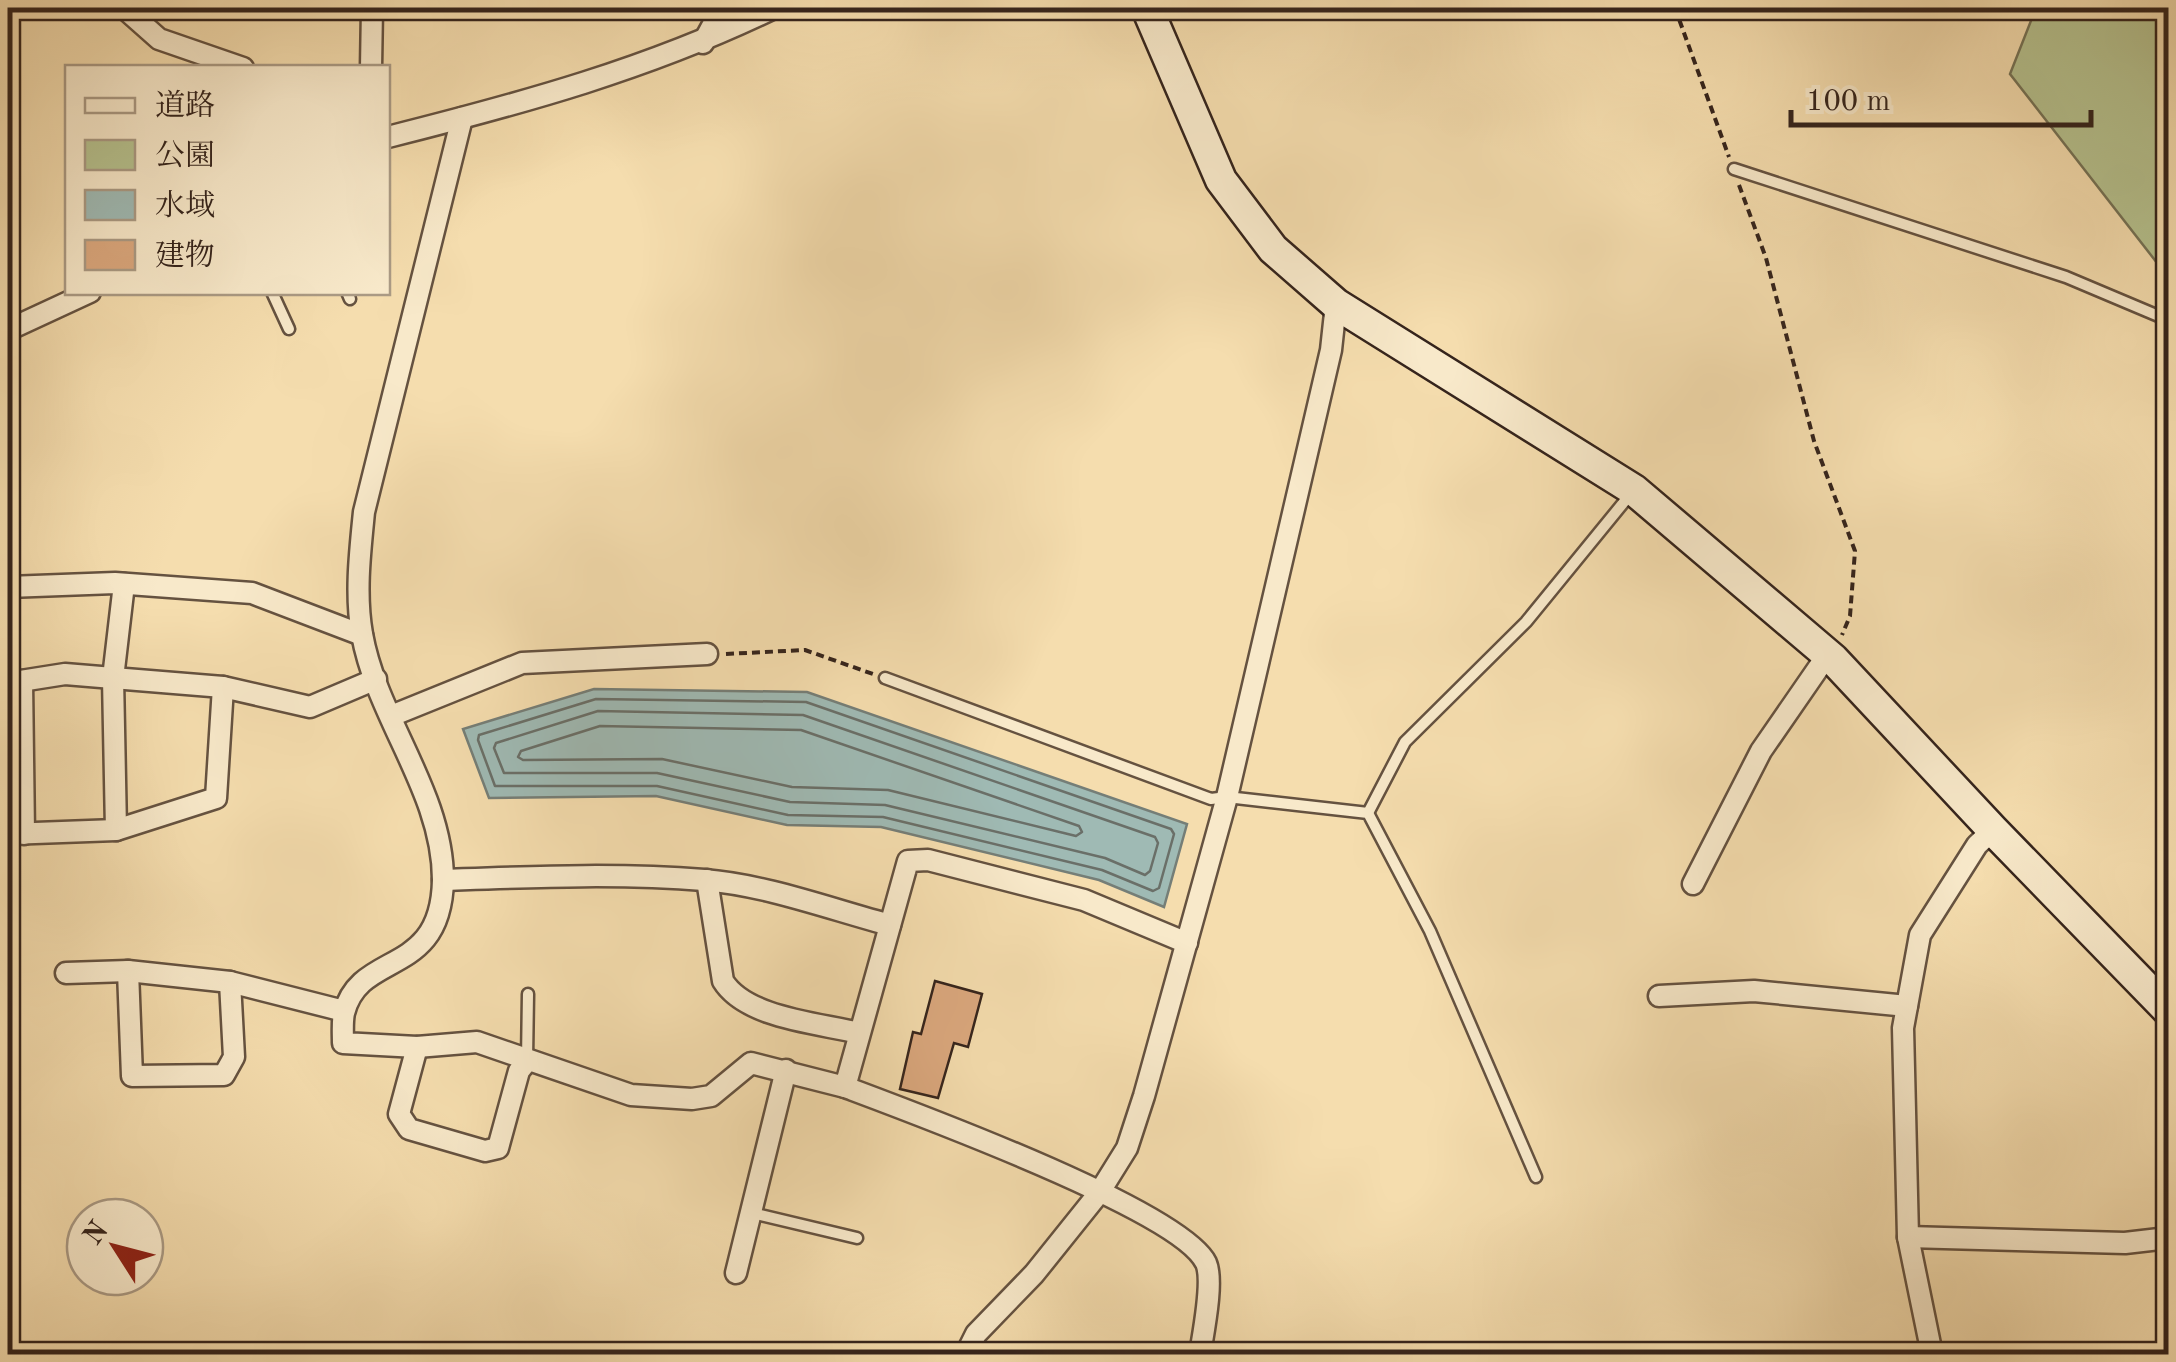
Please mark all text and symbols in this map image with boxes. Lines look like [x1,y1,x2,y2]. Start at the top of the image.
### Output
legend [65,65,390,295]
scale bar [1791,65,2091,127]
text: 100 m [1806,87,1890,117]
text: 道路 [155,89,215,122]
text: 公園 [155,140,215,172]
text: 水域 [155,189,215,222]
text: 建物 [155,239,215,272]
north arrow [65,1197,165,1297]
text: N [80,1217,115,1251]

